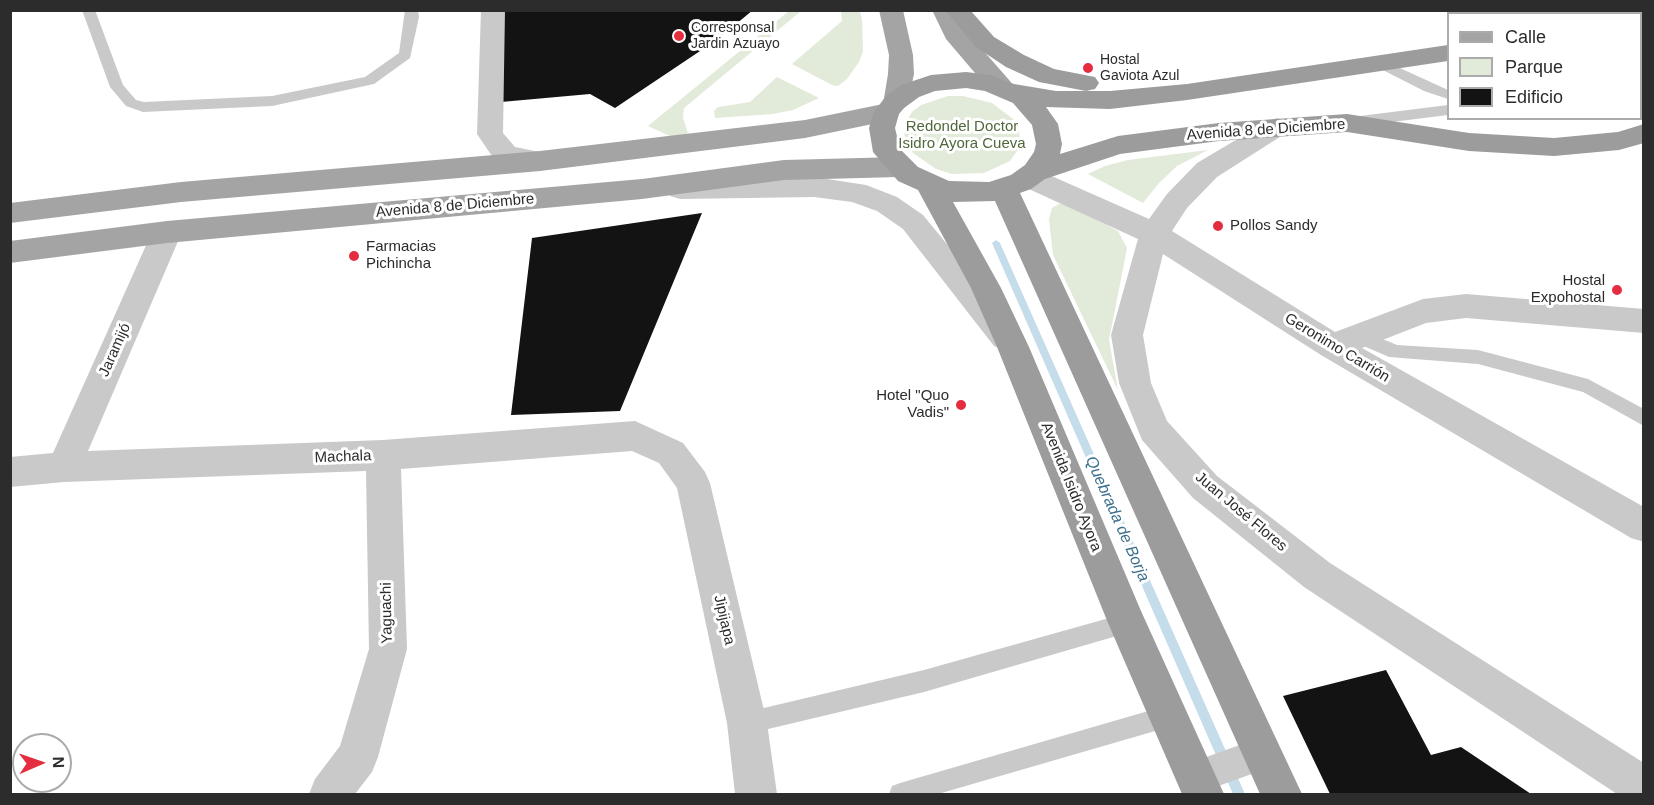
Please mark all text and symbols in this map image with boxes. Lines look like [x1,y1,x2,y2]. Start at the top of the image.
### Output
legend [1447,12,1642,120]
place label: Corresponsal Jardin Azuayo [691,20,780,52]
text: Calle [1505,27,1546,47]
marker: Corresponsal Jardin Azuayo [672,29,686,43]
place label: Hostal Gaviota Azul [1100,52,1179,84]
text: Parque [1505,57,1563,77]
marker: Hostal Gaviota Azul [1081,61,1095,75]
text: Edificio [1505,87,1563,107]
street label: Avenida 8 de Diciembre [1186,115,1346,145]
park label: Redondel Doctor Isidro Ayora Cueva [898,118,1026,153]
street label: Avenida 8 de Diciembre [375,190,535,222]
place label: Pollos Sandy [1230,217,1318,235]
marker: Pollos Sandy [1211,219,1225,233]
place label: Farmacias Pichincha [366,238,436,273]
marker: Farmacias Pichincha [347,249,361,263]
place label: Hostal Expohostal [1531,272,1605,307]
marker: Hostal Expohostal [1610,283,1624,297]
street label: Geronimo Carrión [1281,310,1393,386]
street label: Jaramijó [95,320,135,380]
place label: Hotel "Quo Vadis" [876,387,949,422]
marker: Hotel "Quo Vadis" [954,398,968,412]
street label: Avenida Isidro Ayora [1037,420,1105,554]
street label: Machala [314,447,372,467]
water label: Quebrada de Borja [1081,453,1153,585]
street label: Juan José Flores [1191,468,1291,556]
street label: Yaguachi [377,582,397,644]
street label: Jipijapa [710,593,738,647]
north arrow [12,733,72,793]
text: N [50,756,67,768]

